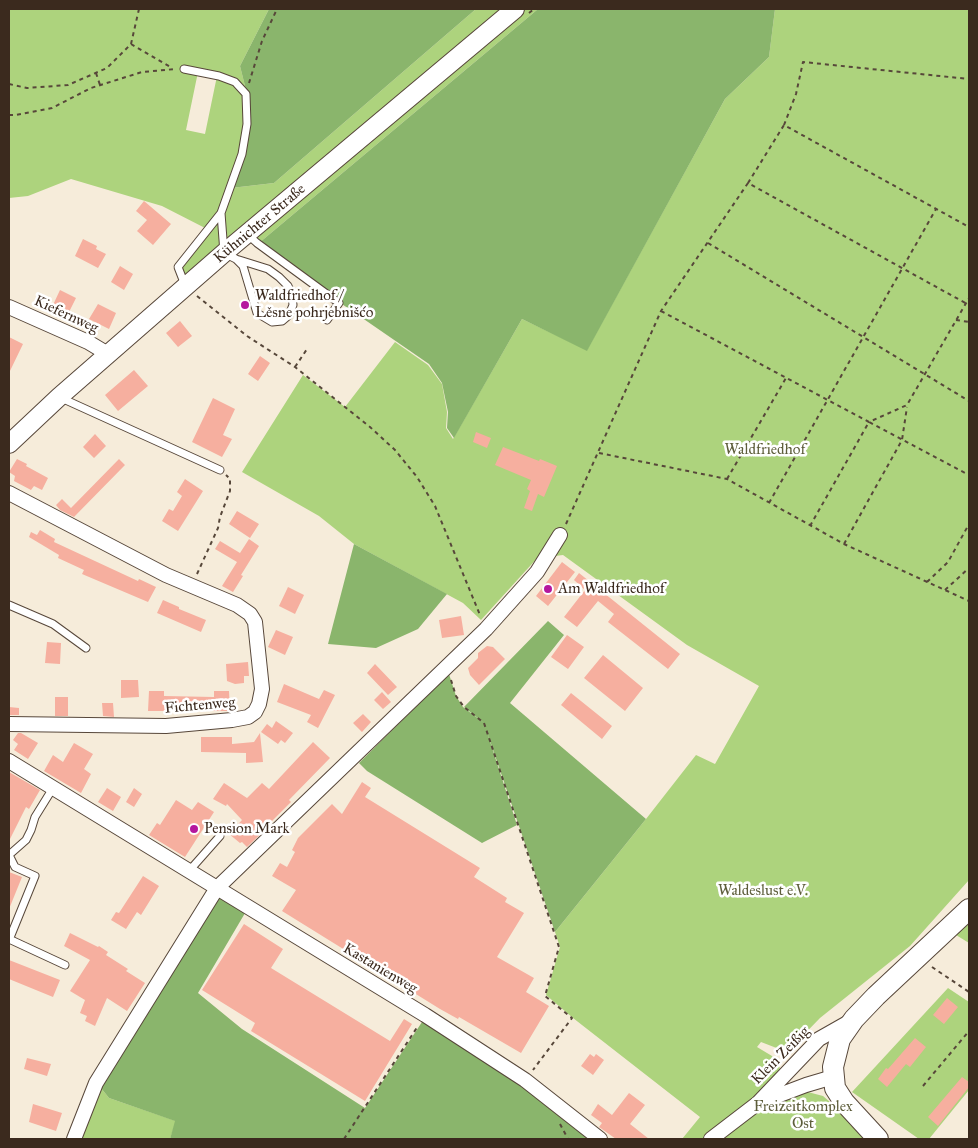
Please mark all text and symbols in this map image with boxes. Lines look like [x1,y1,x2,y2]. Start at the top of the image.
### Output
street label: Kühnichter Straße [211,181,309,267]
place label: Waldfriedhof / Lěsne pohrjebnišćo [255,287,373,322]
street label: Kiefernweg [31,292,101,338]
marker: Waldfriedhof / Lěsne pohrjebnišćo [239,299,251,311]
park label: Waldfriedhof [725,441,805,459]
place label: Am Waldfriedhof [558,580,665,598]
marker: Am Waldfriedhof [542,583,554,595]
street label: Fichtenweg [164,694,236,718]
place label: Pension Mark [204,820,289,838]
marker: Pension Mark [188,823,200,835]
park label: Waldeslust e.V. [718,882,808,900]
street label: Kastanienweg [340,940,420,998]
street label: Klein Zeißig [748,1023,814,1089]
park label: Freizeitkomplex Ost [753,1098,853,1133]

